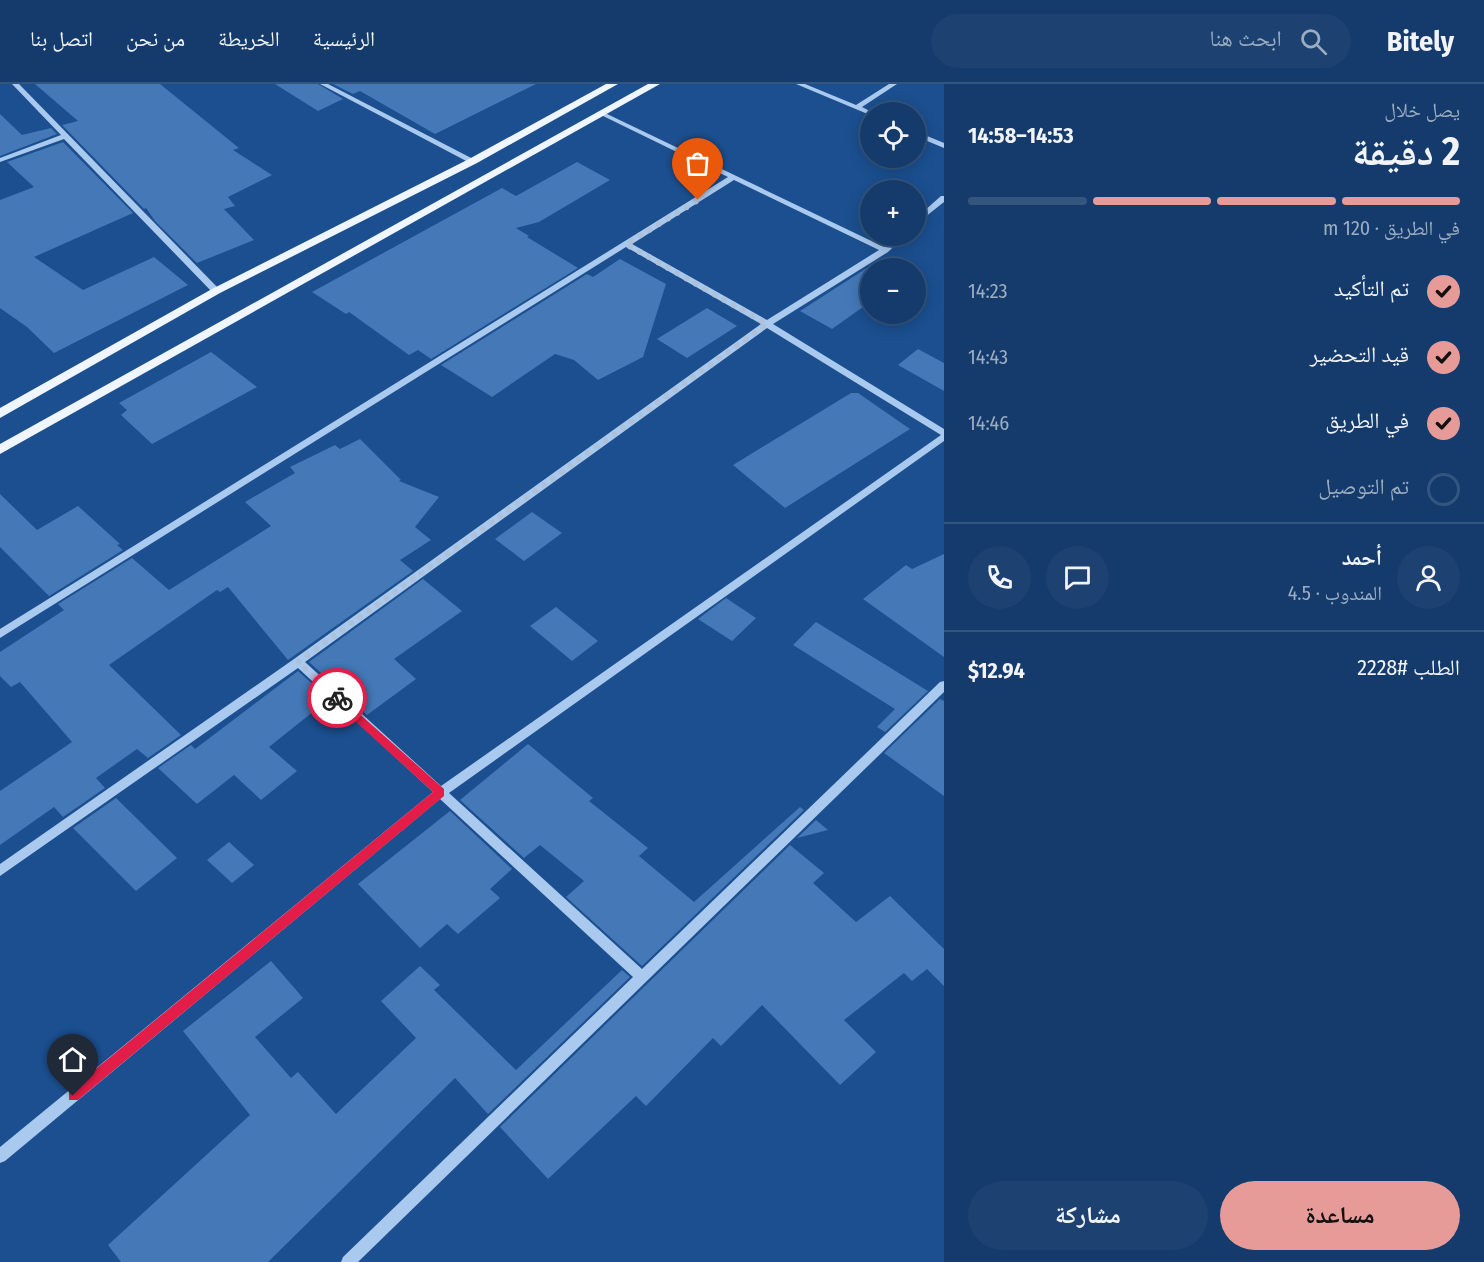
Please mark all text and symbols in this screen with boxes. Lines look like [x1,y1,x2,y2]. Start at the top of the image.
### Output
search box [931,14,1351,68]
text: ابحث هنا [1210,25,1282,52]
icon: search [1297,25,1330,58]
text: Bitely [1387,25,1454,58]
text: اتصل بنا [30,26,93,52]
text: من نحن [126,26,185,52]
text: الخريطة [218,26,280,52]
text: الرئيسية [313,26,375,52]
text: يصل خلال [1384,98,1460,122]
map controls [860,102,926,324]
button: locate [860,102,926,168]
text: 14:53–14:58 [968,122,1074,149]
text: 2 دقيقة [1352,129,1460,175]
pin [672,138,723,200]
icon: bag [681,147,714,180]
button: + [860,180,926,246]
text: في الطريق · 120 m [1323,216,1460,240]
button: − [860,258,926,324]
text: تم التأكيد [1334,275,1409,302]
icon: check [1427,275,1460,308]
text: 14:23 [968,279,1008,303]
text: قيد التحضير [1310,341,1409,368]
icon: check [1427,341,1460,374]
text: 14:43 [968,345,1008,369]
text: في الطريق [1325,407,1409,434]
icon: check [1427,407,1460,440]
text: 14:46 [968,411,1009,435]
text: تم التوصيل [1318,473,1409,500]
text: أحمد [1342,544,1382,571]
button: phone [968,546,1031,609]
button: chat [1046,546,1109,609]
button: person [1397,546,1460,609]
text: المندوب · 4.5 [1288,581,1382,605]
text: الطلب #2228 [1357,654,1460,681]
text: $12.94 [968,657,1025,684]
courier [307,668,367,728]
icon: bike [321,682,354,715]
pin [47,1034,98,1096]
icon: home [56,1043,89,1076]
button: مشاركة [968,1181,1208,1250]
button: مساعدة [1220,1181,1460,1250]

